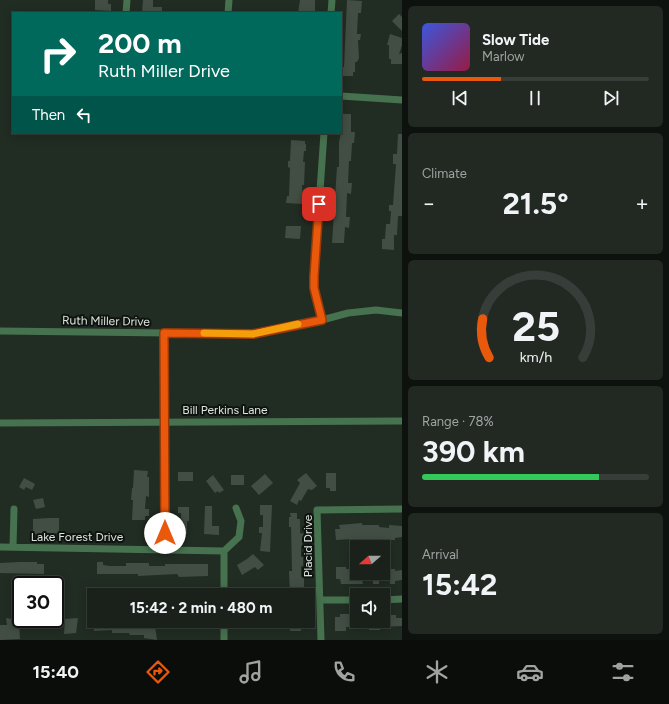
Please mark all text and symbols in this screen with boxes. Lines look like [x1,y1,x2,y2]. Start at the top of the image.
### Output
text: 200 m [98,26,182,60]
icon: right [32,28,84,80]
text: Slow Tide [482,31,549,49]
text: Marlow [482,49,524,64]
text: Ruth Miller Drive [98,60,230,82]
icon: previous [449,87,471,109]
icon: pause [524,87,546,109]
icon: next [600,87,622,109]
icon: left [73,104,95,126]
text: Then [32,106,65,124]
text: Climate [422,166,467,181]
text: 21.5° [502,185,569,222]
pin [302,187,336,221]
text: − [422,190,436,217]
text: + [635,190,649,217]
icon: arrive [308,193,330,215]
text: 25 [511,301,560,351]
street label: Ruth Miller Drive [62,313,151,329]
text: km/h [519,348,552,366]
street label: Bill Perkins Lane [182,403,268,417]
text: Range · 78% [422,414,494,429]
text: 390 km [422,433,525,470]
position arrow [144,512,186,554]
street label: Placid Drive [301,514,315,577]
street label: Lake Forest Drive [31,530,124,544]
north arrow [350,540,390,580]
map controls [350,540,390,628]
text: Arrival [422,547,459,562]
text: 15:42 [422,566,497,603]
speed limit sign: 30 [12,576,64,628]
button: sound [350,588,390,628]
text: 15:42 · 2 min · 480 m [130,599,272,617]
icon: directions [144,658,172,686]
icon: music [237,658,265,686]
icon: phone [330,658,358,686]
icon: climate [423,658,451,686]
icon: car [516,658,544,686]
icon: filters [609,658,637,686]
text: 15:40 [32,661,79,683]

